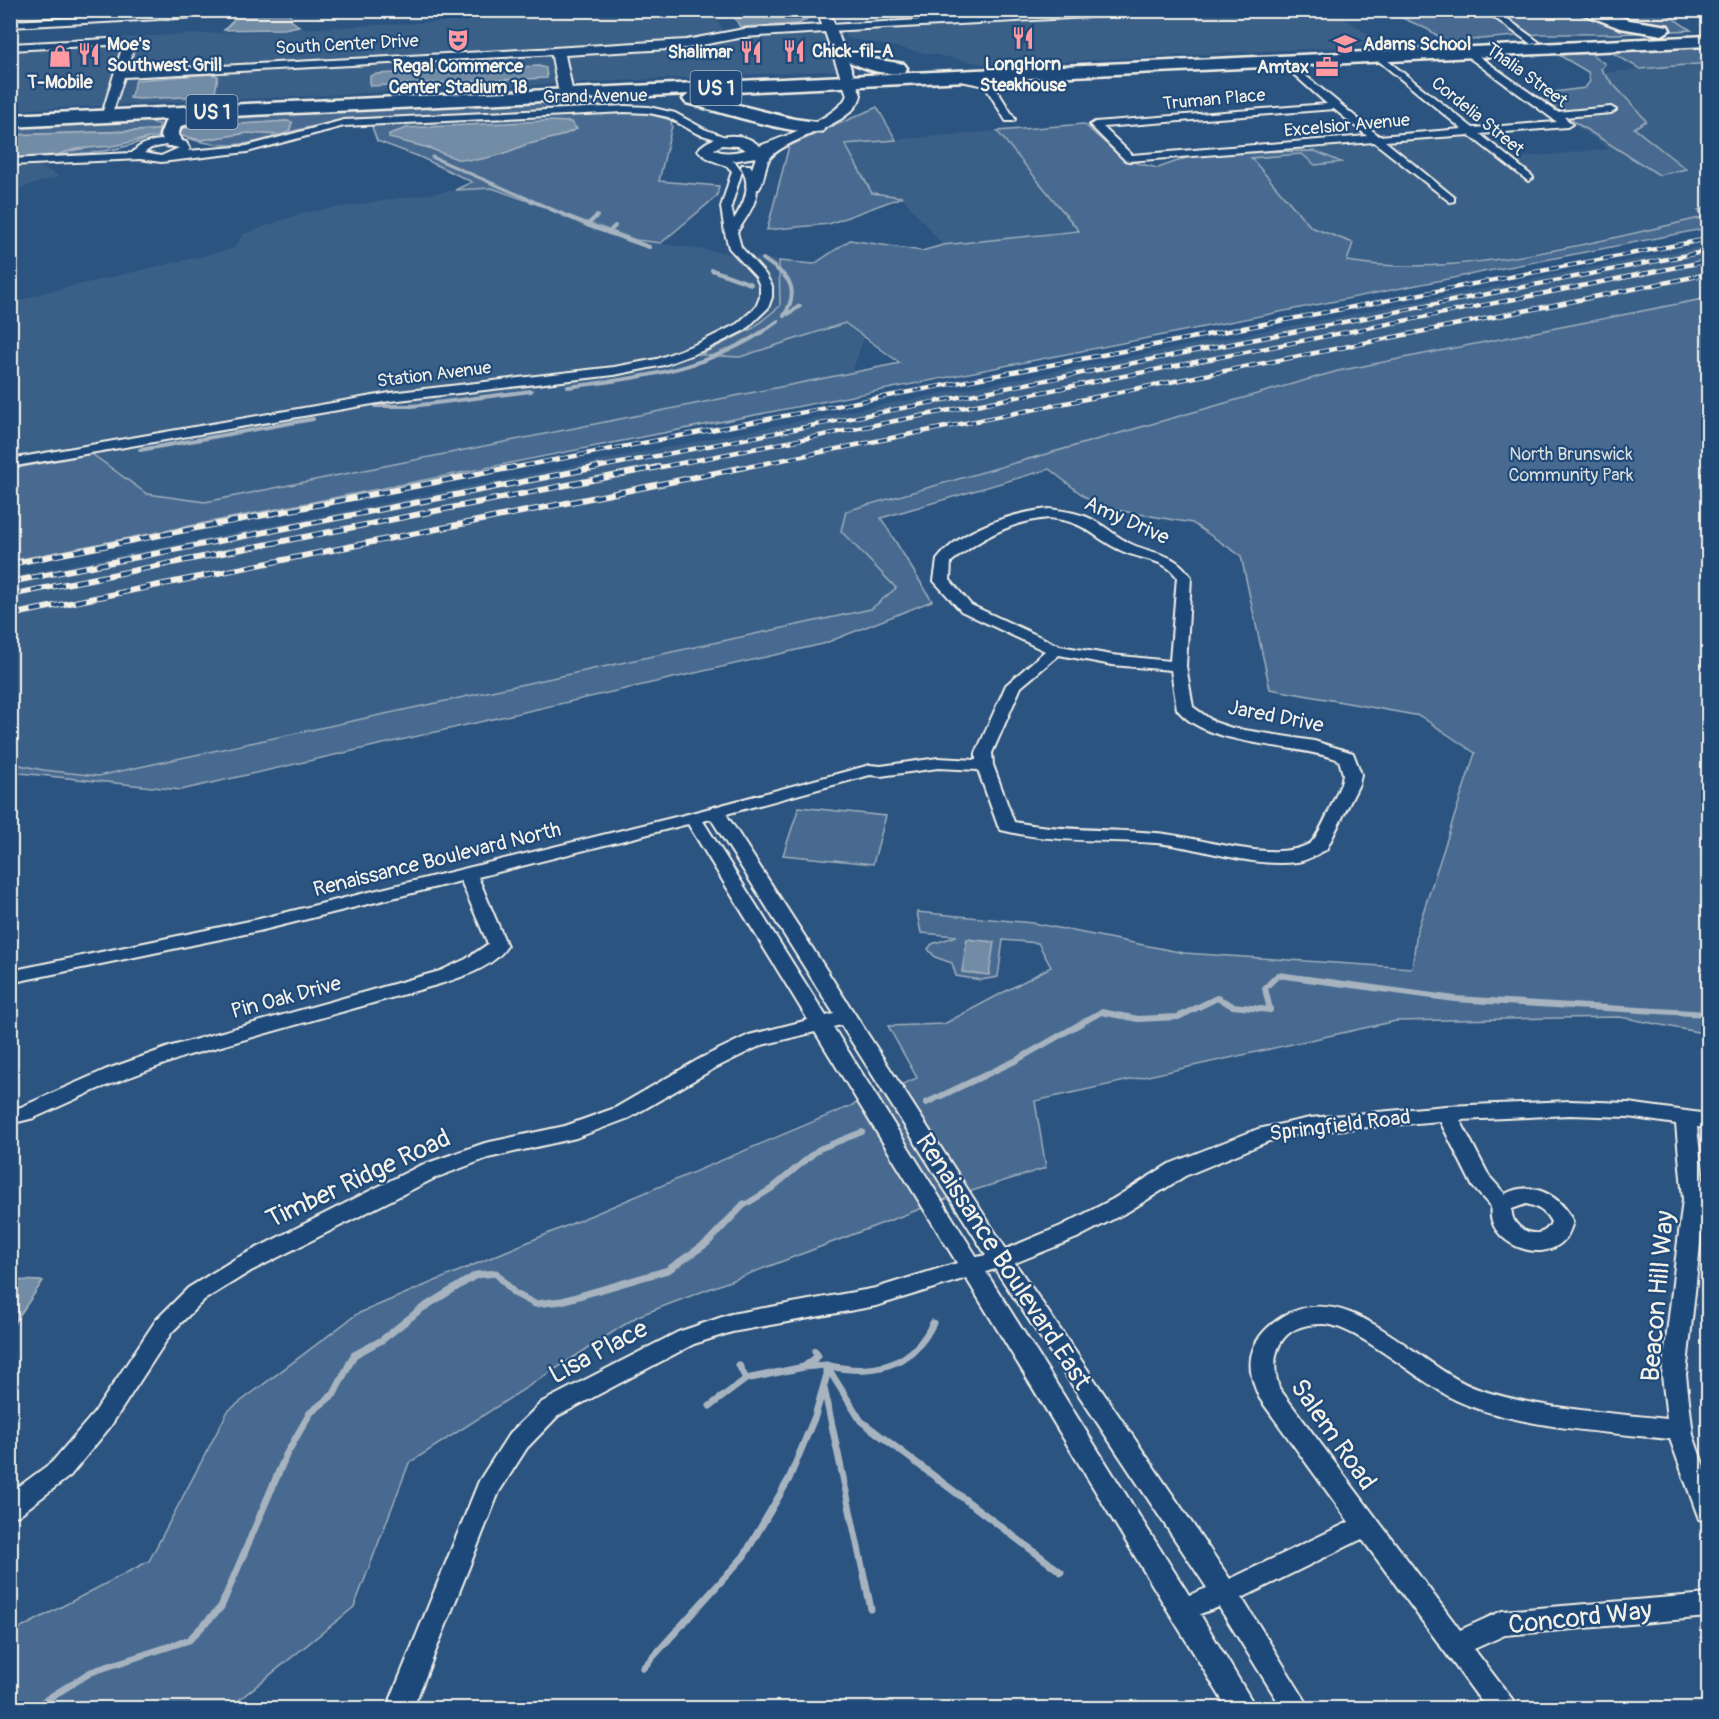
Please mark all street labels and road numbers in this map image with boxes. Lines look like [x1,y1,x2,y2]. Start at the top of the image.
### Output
street label: South Center Drive [275,29,419,60]
street label: Thalia Street [1481,38,1573,113]
road number: US 1 [690,71,742,105]
street label: Cordelia Street [1426,72,1530,161]
street label: Grand Avenue [543,84,648,109]
street label: Truman Place [1162,84,1266,115]
road number: US 1 [186,95,238,129]
street label: Excelsior Avenue [1283,109,1411,142]
street label: Station Avenue [376,356,493,393]
street label: Amy Drive [1080,490,1174,551]
street label: Jared Drive [1226,694,1327,739]
street label: Renaissance Boulevard North [310,816,564,903]
street label: Pin Oak Drive [228,970,345,1025]
street label: Springfield Road [1268,1103,1412,1148]
street label: Timber Ridge Road [261,1122,456,1236]
street label: Renaissance Boulevard East [908,1127,1098,1396]
street label: Beacon Hill Way [1635,1209,1681,1383]
street label: Lisa Place [544,1312,654,1391]
street label: Salem Road [1283,1373,1383,1496]
street label: Concord Way [1507,1595,1653,1641]

